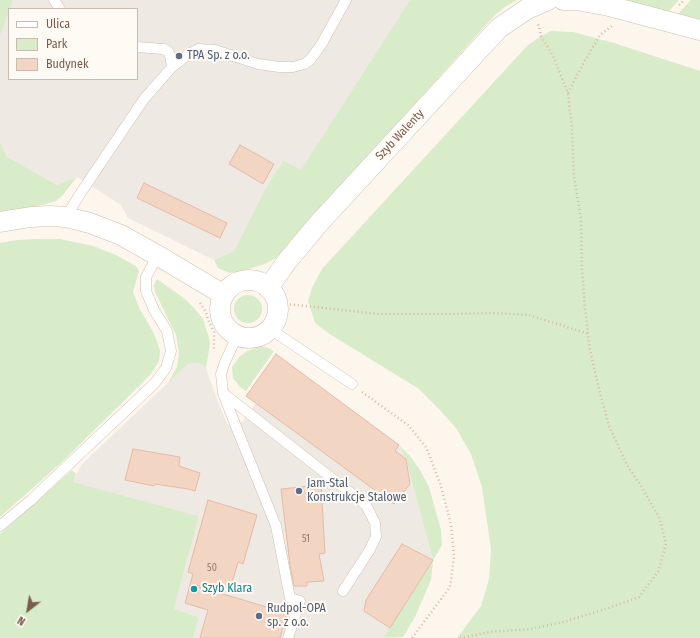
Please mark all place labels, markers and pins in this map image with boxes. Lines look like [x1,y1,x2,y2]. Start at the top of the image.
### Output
place label: TPA Sp. z o.o. [187,49,250,63]
marker: TPA Sp. z o.o. [174,51,184,61]
place label: Jam-Stal Konstrukcje Stalowe [307,477,406,505]
marker: Jam-Stal Konstrukcje Stalowe [294,486,304,496]
place label: Szyb Klara [202,582,252,596]
marker: Szyb Klara [189,584,199,594]
place label: Rudpol-OPA sp. z o.o. [267,602,326,630]
marker: Rudpol-OPA sp. z o.o. [254,611,264,621]

